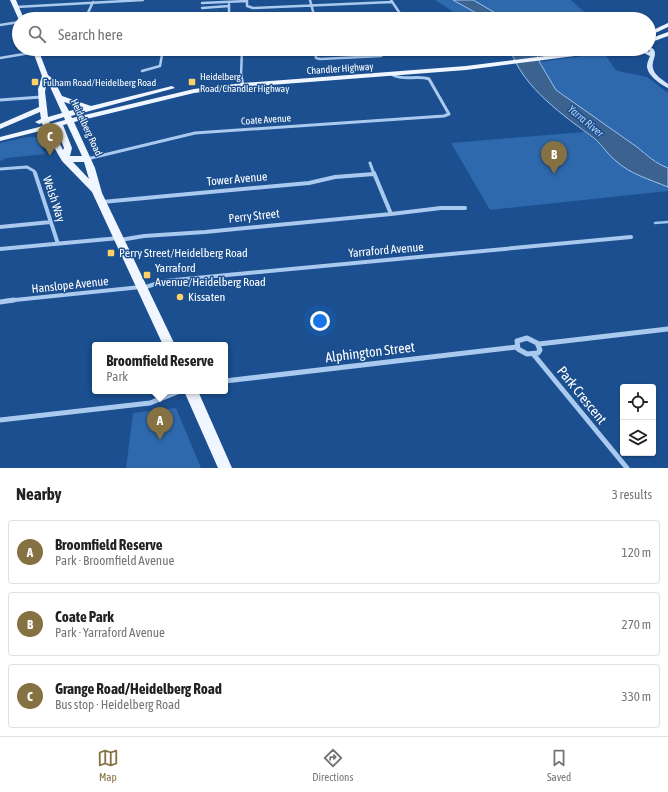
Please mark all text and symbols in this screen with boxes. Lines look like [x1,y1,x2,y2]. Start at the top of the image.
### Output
search box [12,12,656,56]
icon: search [26,23,48,45]
text: Search here [58,26,123,43]
street label: Chandler Highway [306,61,374,76]
place label: Heidelberg Road/Chandler Highway [200,71,289,94]
marker: Fulham Road/Heidelberg Road [30,77,40,87]
place label: Fulham Road/Heidelberg Road [43,77,156,88]
marker: Heidelberg Road/Chandler Highway [187,77,197,87]
street label: Heidelberg Road [69,97,105,158]
water label: Yarra River [566,103,607,140]
street label: Coate Avenue [241,112,292,127]
pin: C [37,123,63,156]
pin: B [541,141,567,174]
street label: Tower Avenue [206,169,268,189]
street label: Welsh Way [40,174,68,224]
street label: Perry Street [228,206,281,226]
street label: Yarraford Avenue [348,240,424,260]
place label: Perry Street/Heidelberg Road [119,246,248,260]
marker: Perry Street/Heidelberg Road [106,248,116,258]
place label: Yarraford Avenue/Heidelberg Road [155,261,266,289]
marker: Yarraford Avenue/Heidelberg Road [142,270,152,280]
street label: Hanslope Avenue [31,274,109,296]
place label: Kissaten [188,290,225,304]
marker: Kissaten [175,292,185,302]
your location [310,311,330,331]
street label: Alphington Street [324,339,416,365]
popup [92,342,228,394]
text: Broomfield Reserve [106,352,214,369]
street label: Park Crescent [554,363,610,427]
text: Park [106,369,128,384]
map controls [620,384,656,456]
button: locate [620,384,656,420]
pin: A [147,407,173,440]
button: layers [620,420,656,456]
text: Nearby [16,484,62,504]
text: 3 results [612,487,652,502]
text: Broomfield Reserve [55,536,163,553]
text: A [27,545,33,560]
text: 120 m [622,545,651,560]
text: Park · Broomfield Avenue [55,553,174,568]
text: Coate Park [55,608,114,625]
text: B [27,617,33,632]
text: 270 m [622,617,651,632]
text: Park · Yarraford Avenue [55,625,165,640]
text: Grange Road/Heidelberg Road [55,680,222,697]
text: C [27,689,33,704]
text: 330 m [622,689,651,704]
text: Bus stop · Heidelberg Road [55,697,180,712]
tab: Map [97,747,119,783]
tab: Directions [312,747,353,783]
tab: Saved [547,747,571,783]

